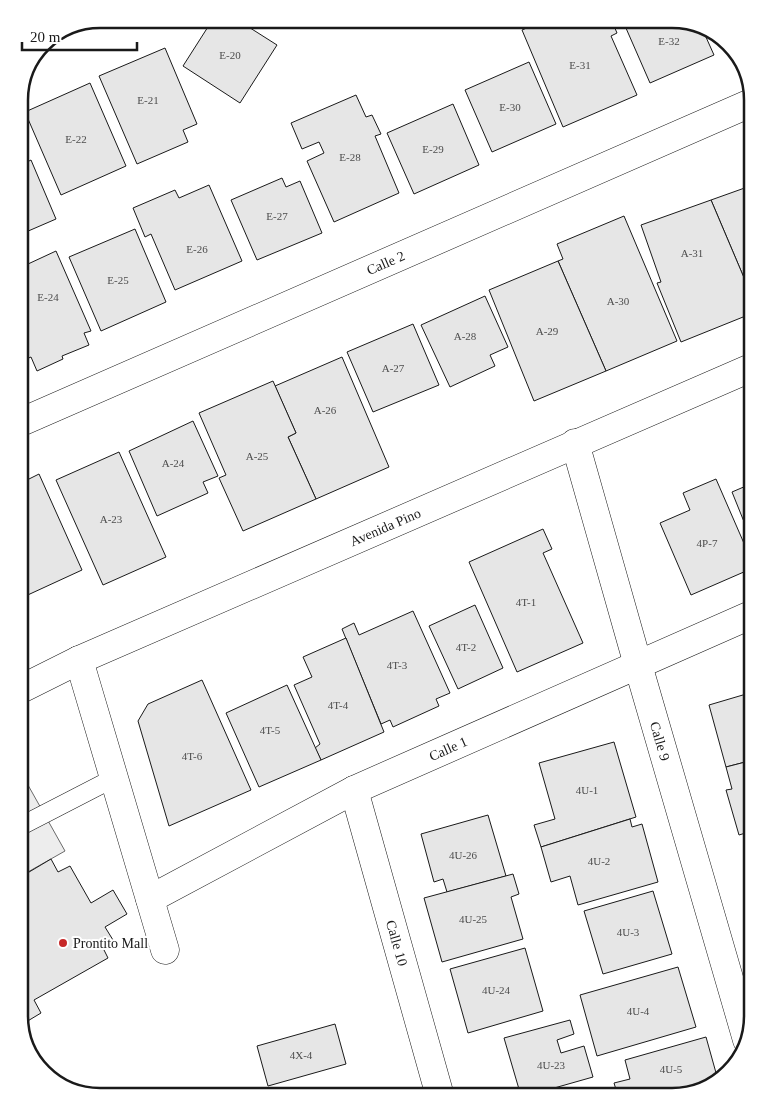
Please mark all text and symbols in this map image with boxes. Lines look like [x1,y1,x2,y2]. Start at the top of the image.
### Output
scale bar [22,20,138,52]
text: 20 m [30,29,61,45]
house number: E-32 [658,35,680,47]
house number: E-20 [219,49,241,61]
house number: E-31 [569,59,591,71]
house number: E-21 [137,94,159,106]
house number: E-30 [499,101,521,113]
house number: E-22 [65,133,87,145]
house number: E-29 [422,143,444,155]
house number: E-28 [339,151,361,163]
house number: E-27 [266,210,288,222]
house number: E-26 [186,243,208,255]
house number: A-31 [681,247,703,259]
street label: Calle 2 [364,248,407,278]
house number: E-25 [107,274,129,286]
house number: E-24 [37,291,59,303]
house number: A-30 [607,295,630,307]
house number: A-29 [536,325,559,337]
house number: A-28 [454,330,477,342]
house number: A-27 [382,362,405,374]
house number: A-26 [314,404,337,416]
house number: A-25 [246,450,269,462]
house number: A-24 [162,457,185,469]
street label: Avenida Pino [348,505,423,549]
house number: A-23 [100,513,123,525]
house number: 4P-7 [697,537,718,549]
house number: 4T-1 [516,596,536,608]
house number: 4T-2 [456,641,476,653]
house number: 4T-3 [387,659,408,671]
house number: 4T-4 [328,699,349,711]
street label: Calle 9 [647,720,673,762]
house number: 4T-5 [260,724,281,736]
street label: Calle 1 [427,734,469,763]
house number: 4T-6 [182,750,203,762]
house number: 4U-1 [576,784,598,796]
house number: 4U-26 [449,849,478,861]
house number: 4U-2 [588,855,610,867]
house number: 4U-25 [459,913,488,925]
street label: Calle 10 [383,918,411,968]
house number: 4U-3 [617,926,640,938]
place label: Prontito Mall [73,936,148,951]
marker: Prontito Mall [57,937,69,949]
house number: 4U-24 [482,984,511,996]
house number: 4U-4 [627,1005,650,1017]
house number: 4X-4 [290,1049,313,1061]
house number: 4U-23 [537,1059,566,1071]
house number: 4U-5 [660,1063,683,1075]

